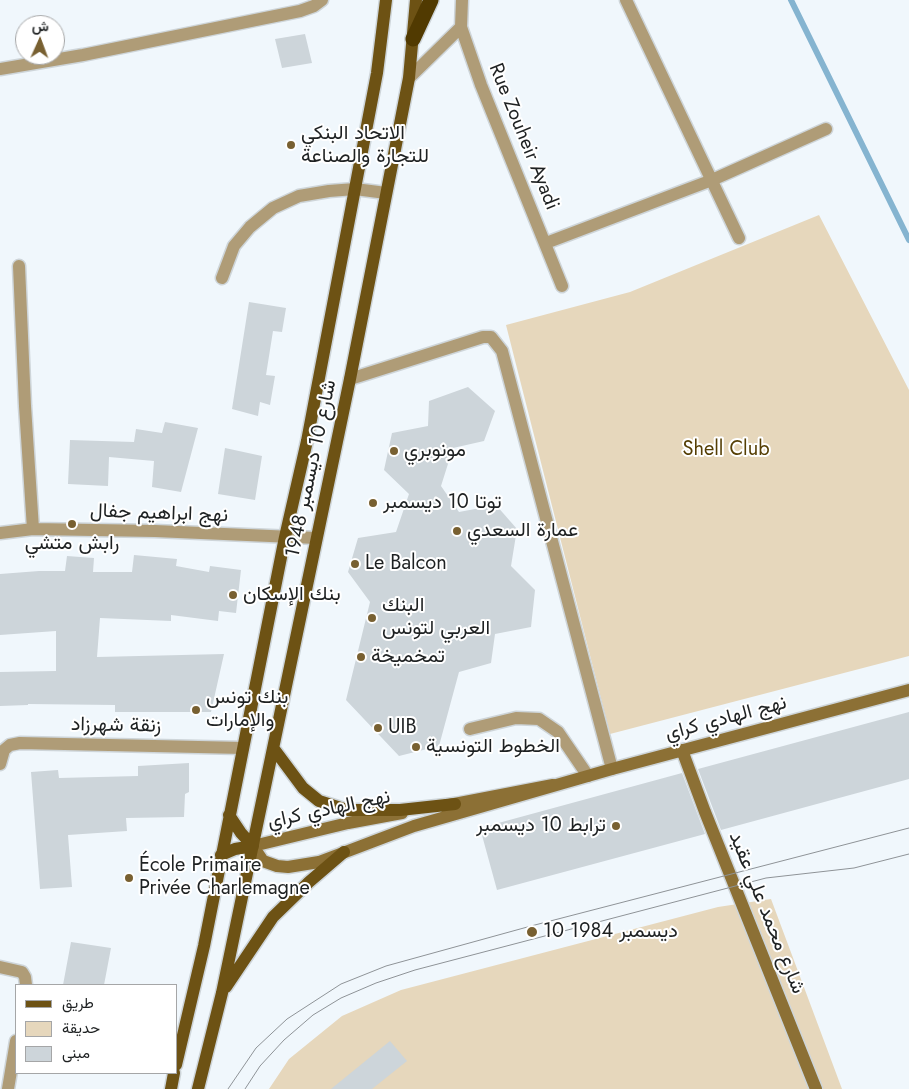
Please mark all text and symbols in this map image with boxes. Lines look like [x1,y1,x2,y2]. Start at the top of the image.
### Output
north arrow [15,15,65,65]
text: ش [32,16,49,36]
street label: Rue Zouheir Ayadi [483,60,563,214]
place label: الاتحاد البنكي للتجارة والصناعة [301,122,429,169]
marker: الاتحاد البنكي للتجارة والصناعة [285,139,297,151]
street label: شارع 10 ديسمبر 1948 [281,378,343,560]
park label: Shell Club [682,438,770,462]
place label: مونوبري [404,439,466,463]
marker: مونوبري [388,445,400,457]
place label: توتا 10 ديسمبر [383,491,502,515]
marker: توتا 10 ديسمبر [367,497,379,509]
street label: نهج ابراهيم جفال [90,500,228,528]
marker: رابش متشي [66,518,78,530]
place label: عمارة السعدي [467,519,578,543]
marker: عمارة السعدي [451,525,463,537]
place label: رابش متشي [25,532,119,556]
place label: Le Balcon [365,552,447,576]
marker: Le Balcon [349,558,361,570]
place label: بنك الإسكان [243,583,341,607]
marker: بنك الإسكان [227,589,239,601]
place label: البنك العربي لتونس [382,594,490,641]
marker: البنك العربي لتونس [366,612,378,624]
place label: تمخميخة [371,645,445,669]
marker: تمخميخة [355,651,367,663]
place label: بنك تونس والإمارات [206,686,288,733]
street label: نهج الهادي كراي [663,691,789,747]
marker: بنك تونس والإمارات [190,704,202,716]
street label: زنقة شهرزاد [71,713,161,739]
place label: UIB [388,716,417,740]
marker: UIB [372,722,384,734]
place label: الخطوط التونسية [426,735,560,759]
marker: الخطوط التونسية [410,741,422,753]
street label: نهج الهادي كراي [266,785,392,835]
place label: ترابط 10 ديسمبر [476,814,606,838]
marker: ترابط 10 ديسمبر [610,820,622,832]
street label: شارع محمد علي عقيد [723,828,809,998]
place label: École Primaire Privée Charlemagne [139,854,310,901]
marker: École Primaire Privée Charlemagne [123,872,135,884]
place label: 10 ديسمبر 1984 [543,920,678,944]
marker: 10 ديسمبر 1984 [525,925,539,939]
legend [15,984,178,1074]
text: طريق [62,992,94,1014]
text: حديقة [62,1017,100,1039]
text: مبنى [62,1042,90,1064]

